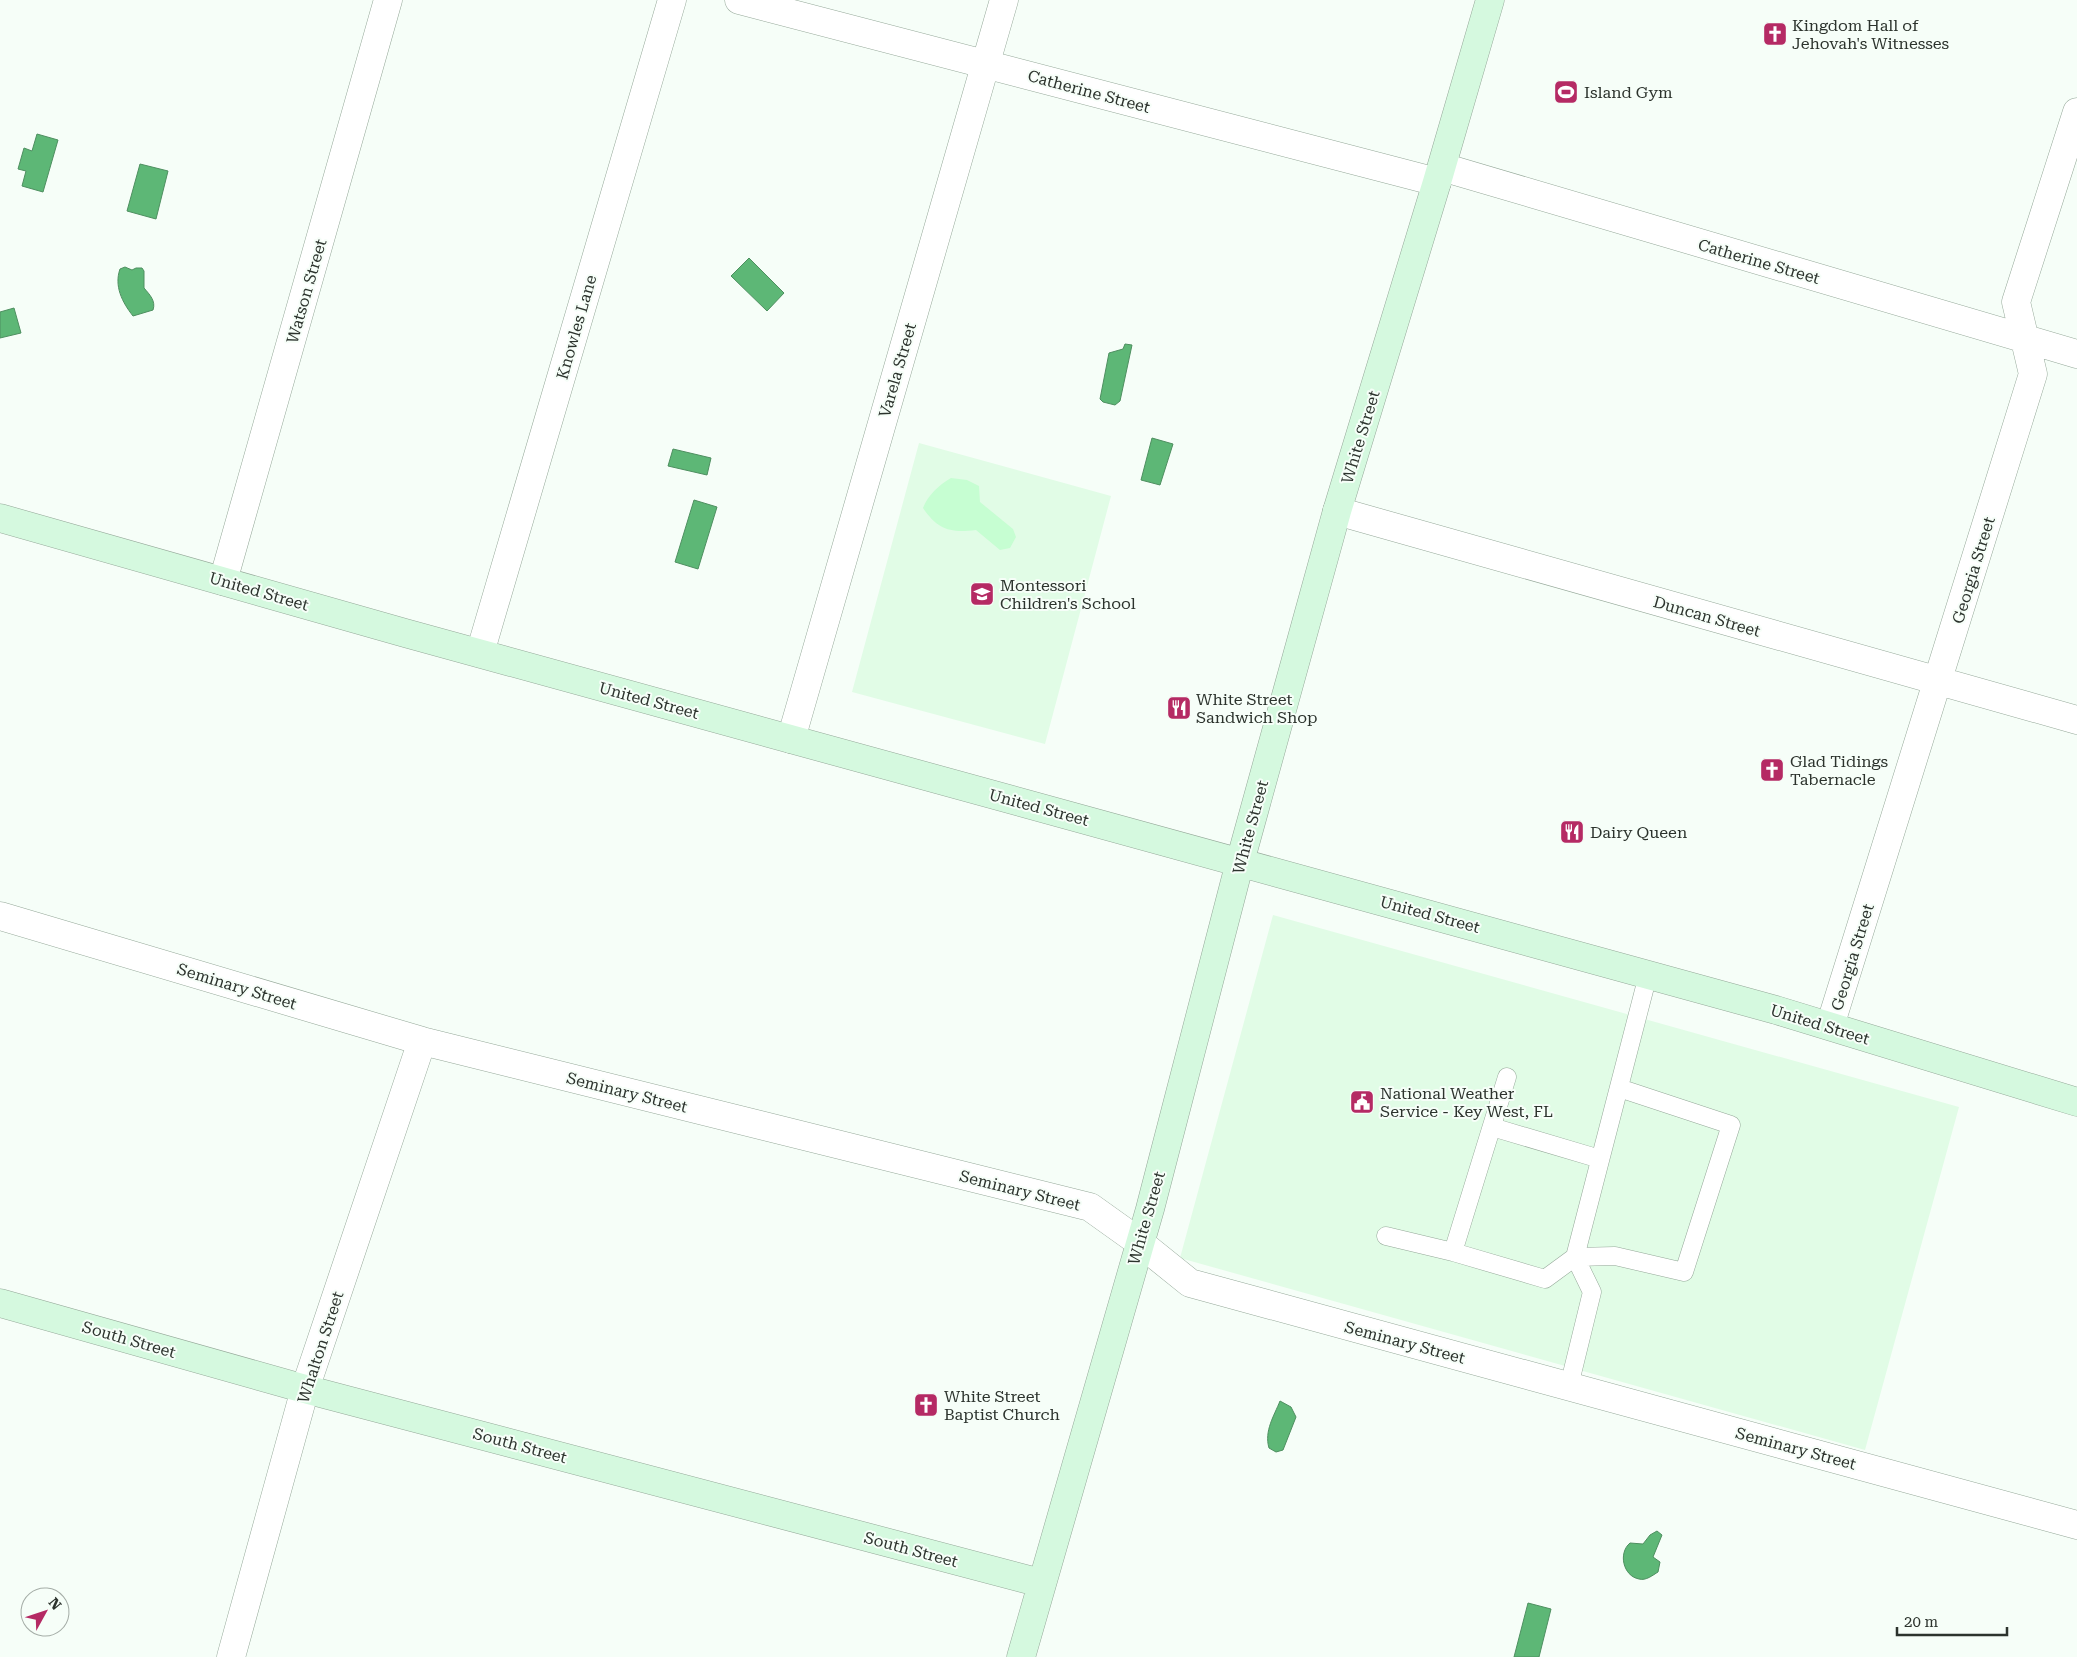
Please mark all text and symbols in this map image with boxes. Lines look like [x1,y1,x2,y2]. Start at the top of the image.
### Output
place label: Kingdom Hall of Jehovah's Witnesses [1792,16,1950,53]
church icon: Kingdom Hall of Jehovah's Witnesses [1762,21,1788,47]
street label: Catherine Street [1026,66,1152,117]
sports icon: Island Gym [1553,79,1579,105]
place label: Island Gym [1584,83,1673,102]
street label: Catherine Street [1696,235,1822,288]
street label: Watson Street [283,237,330,345]
street label: Knowles Lane [552,272,601,382]
street label: Varela Street [875,321,920,420]
street label: White Street [1337,388,1384,486]
street label: Georgia Street [1948,514,1999,626]
street label: United Street [207,568,311,615]
place label: Montessori Children's School [1000,576,1136,613]
school or university icon: Montessori Children's School [969,581,995,607]
street label: Duncan Street [1651,592,1763,641]
street label: United Street [597,678,701,723]
place label: White Street Sandwich Shop [1196,690,1318,727]
restaurant icon: White Street Sandwich Shop [1166,695,1192,721]
place label: Glad Tidings Tabernacle [1790,752,1889,789]
church icon: Glad Tidings Tabernacle [1759,757,1785,783]
street label: White Street [1229,778,1272,876]
street label: United Street [987,785,1091,830]
restaurant icon: Dairy Queen [1559,819,1585,845]
place label: Dairy Queen [1590,823,1687,842]
street label: United Street [1378,892,1482,937]
street label: Georgia Street [1827,901,1878,1013]
street label: Seminary Street [175,959,299,1014]
street label: United Street [1768,1000,1872,1049]
street label: Seminary Street [564,1068,689,1117]
place label: National Weather Service - Key West, FL [1380,1084,1553,1121]
public building icon: National Weather Service - Key West, FL [1349,1089,1375,1115]
street label: Seminary Street [957,1166,1082,1215]
street label: White Street [1124,1169,1169,1267]
street label: Whalton Street [293,1289,347,1405]
street label: South Street [80,1317,178,1362]
street label: Seminary Street [1343,1317,1467,1368]
place label: White Street Baptist Church [944,1387,1060,1424]
church icon: White Street Baptist Church [913,1392,939,1418]
street label: Seminary Street [1734,1423,1858,1474]
street label: South Street [471,1424,569,1467]
street label: South Street [862,1528,960,1571]
north arrow [20,1587,70,1637]
text: N [45,1594,65,1613]
scale bar [1897,1604,2007,1636]
text: 20 m [1904,1613,1939,1631]

